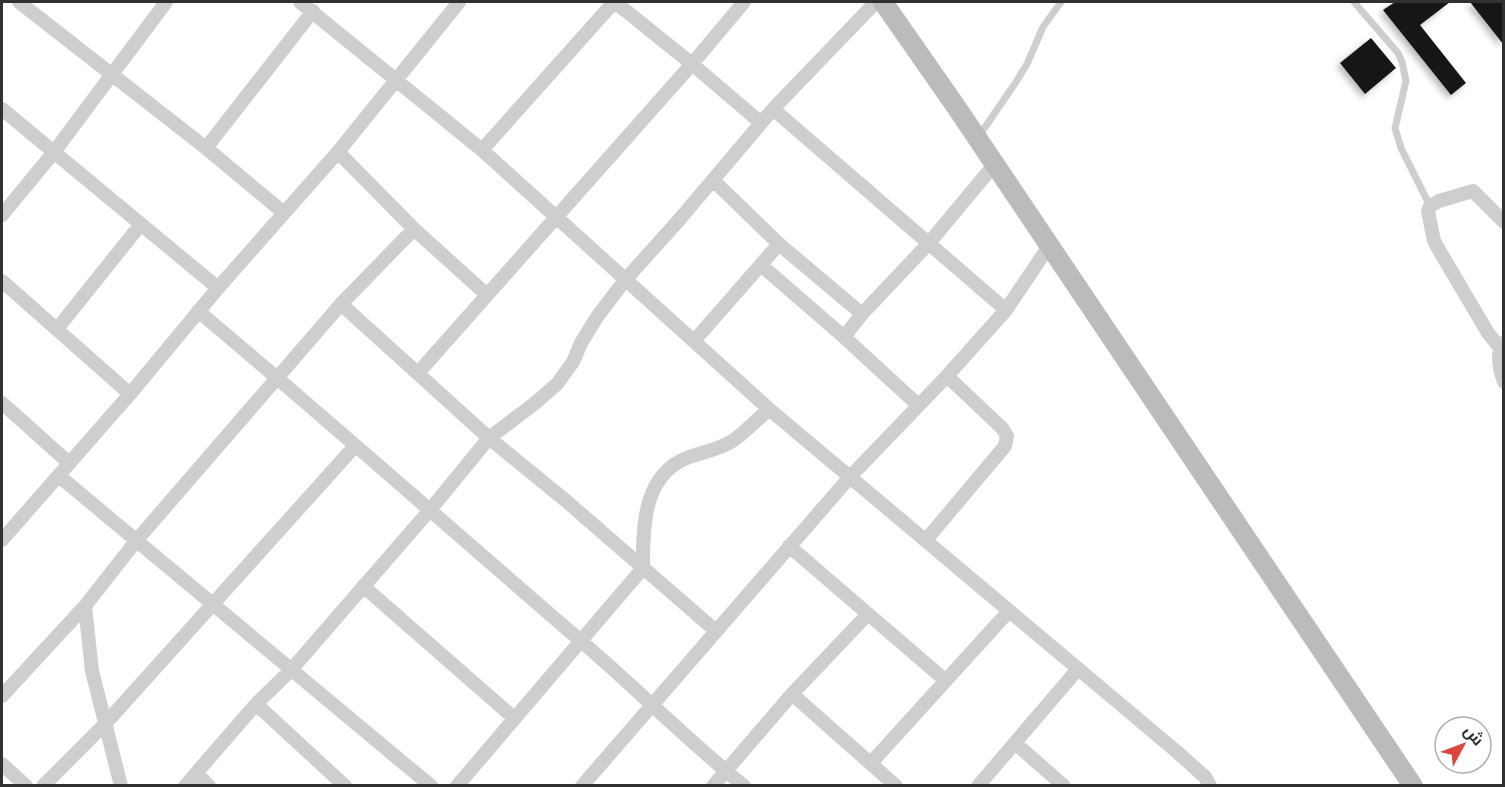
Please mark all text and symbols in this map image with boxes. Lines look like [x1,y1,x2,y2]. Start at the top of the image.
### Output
north arrow [1433,715,1493,775]
text: ش [1460,721,1489,749]

